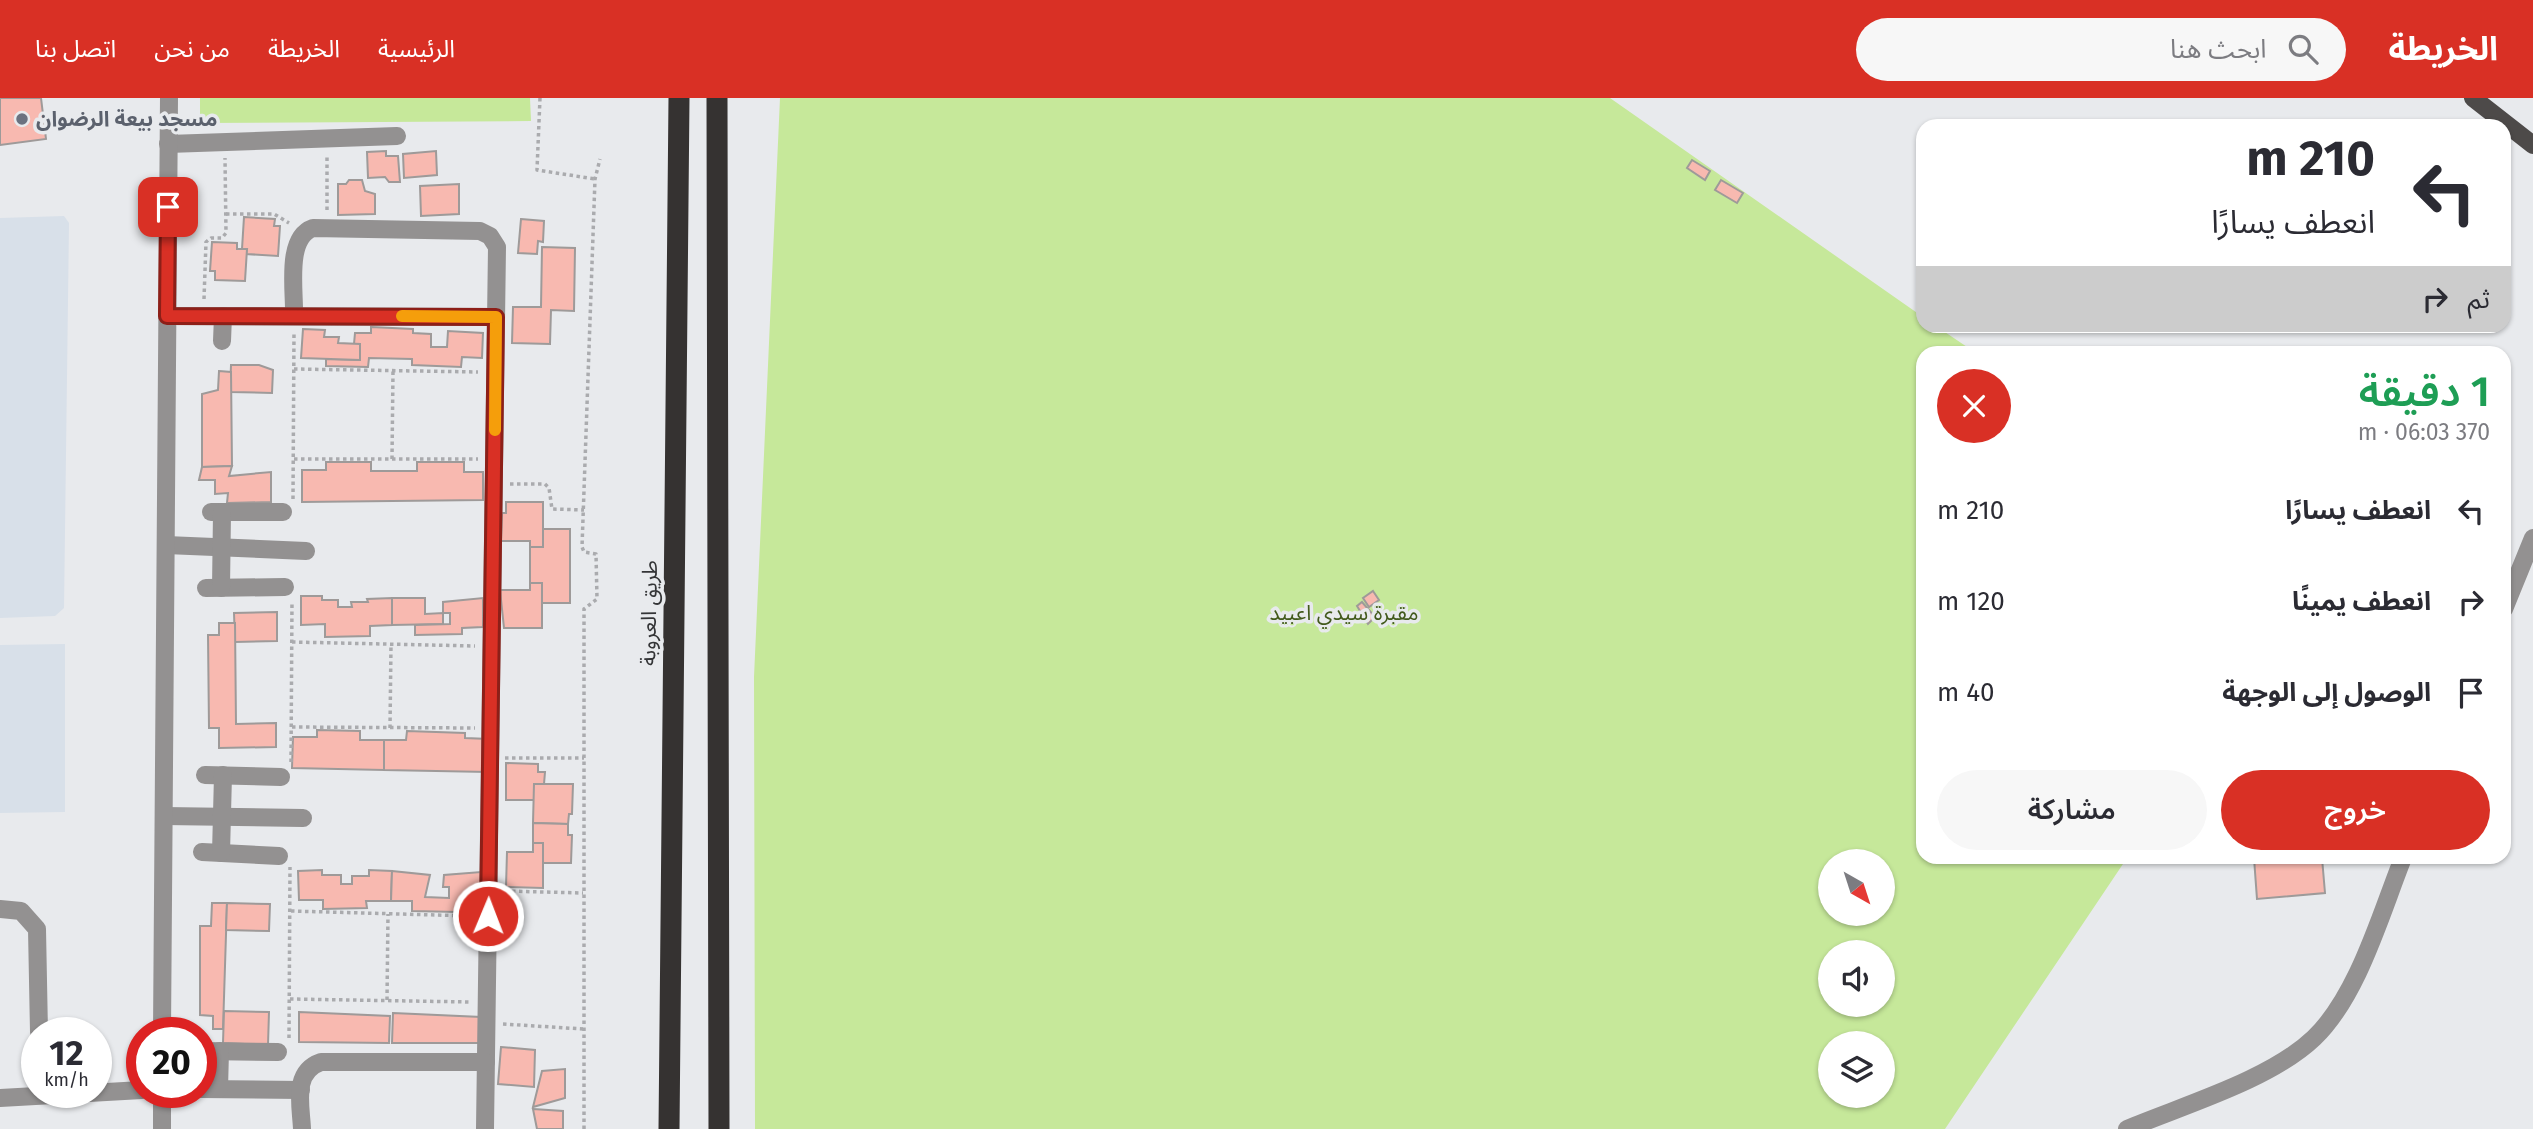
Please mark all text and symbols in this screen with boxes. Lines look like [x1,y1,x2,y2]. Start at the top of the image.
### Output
search box [1856,18,2346,81]
text: الخريطة [2388,29,2498,69]
icon: search [2284,30,2322,68]
text: ابحث هنا [2170,34,2266,65]
text: اتصل بنا [35,35,116,63]
text: من نحن [154,35,230,63]
text: الخريطة [268,35,340,63]
text: الرئيسية [378,35,455,63]
place label: مسجد بيعة الرضوان [36,106,217,132]
marker: مسجد بيعة الرضوان [14,111,30,127]
text: 210 m [2246,129,2375,188]
icon: left [2399,147,2490,238]
pin [138,177,198,237]
icon: arrive [149,188,187,226]
text: انعطف يسارًا [2211,203,2375,241]
icon: right [2416,280,2454,318]
text: ثم [2468,284,2490,315]
text: 1 دقيقة [2359,367,2490,417]
button: close [1937,369,2011,443]
text: 370 m · 06:03 [2358,418,2490,446]
icon: left [2452,492,2490,530]
text: 210 m [1937,495,2004,526]
text: انعطف يسارًا [2285,495,2431,526]
street label: طريق العروبة [635,560,663,666]
icon: right [2452,583,2490,621]
text: 120 m [1937,586,2005,617]
text: انعطف يمينًا [2292,586,2431,617]
park label: مقبرة سيدي اعبيد [1270,600,1418,629]
icon: arrive [2452,674,2490,712]
text: 40 m [1937,677,1995,708]
text: الوصول إلى الوجهة [2222,677,2431,708]
button: مشاركة [1937,770,2207,850]
button: خروج [2221,770,2490,850]
north arrow [1818,849,1895,926]
map controls [1818,849,1895,1108]
position arrow [451,879,525,953]
button: sound [1818,940,1895,1017]
speed limit sign: 20 [126,1017,217,1108]
button: layers [1818,1031,1895,1108]
text: 12 [49,1032,84,1074]
text: km/h [44,1069,89,1091]

